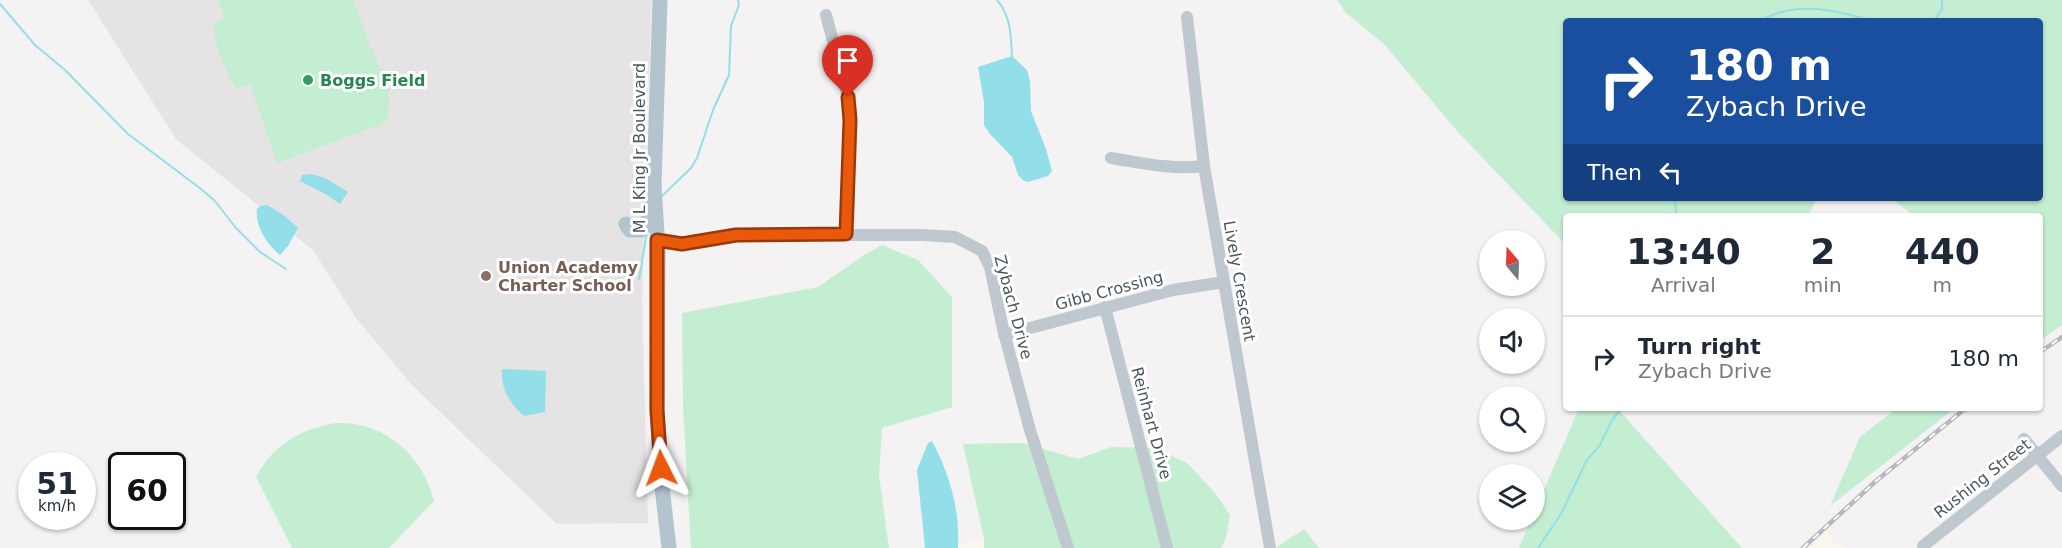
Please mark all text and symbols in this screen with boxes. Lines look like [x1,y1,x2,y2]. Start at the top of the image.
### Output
pin [822,35,873,97]
text: 180 m [1686,41,1832,90]
icon: right [1587,42,1665,120]
icon: arrive [831,44,864,77]
street label: M L King Jr Boulevard [630,63,649,233]
place label: Boggs Field [320,71,425,90]
marker: Boggs Field [301,73,315,87]
text: Zybach Drive [1686,91,1867,122]
icon: left [1654,156,1687,189]
text: Then [1587,160,1642,185]
street label: Lively Crescent [1220,219,1259,343]
north arrow [1479,230,1545,296]
map controls [1479,230,1545,530]
text: 13:40 [1626,231,1741,272]
text: 2 [1810,231,1835,272]
text: 440 [1905,231,1980,272]
street label: Zybach Drive [990,253,1037,361]
place label: Union Academy Charter School [498,258,638,295]
street label: Gibb Crossing [1053,267,1165,314]
marker: Union Academy Charter School [479,269,493,283]
text: Arrival [1651,273,1716,297]
text: min [1804,273,1842,297]
text: m [1933,273,1952,297]
button: sound [1479,308,1545,374]
text: Turn right [1638,334,1761,359]
icon: right [1587,342,1620,375]
text: 180 m [1949,346,2019,371]
text: Zybach Drive [1638,359,1772,383]
street label: Reinhart Drive [1127,365,1176,481]
button: search [1479,386,1545,452]
street label: Rushing Street [1930,435,2034,522]
position arrow [629,436,693,500]
speed limit sign: 60 [108,452,186,530]
button: layers [1479,464,1545,530]
text: 51 [36,466,78,501]
text: km/h [38,497,76,515]

